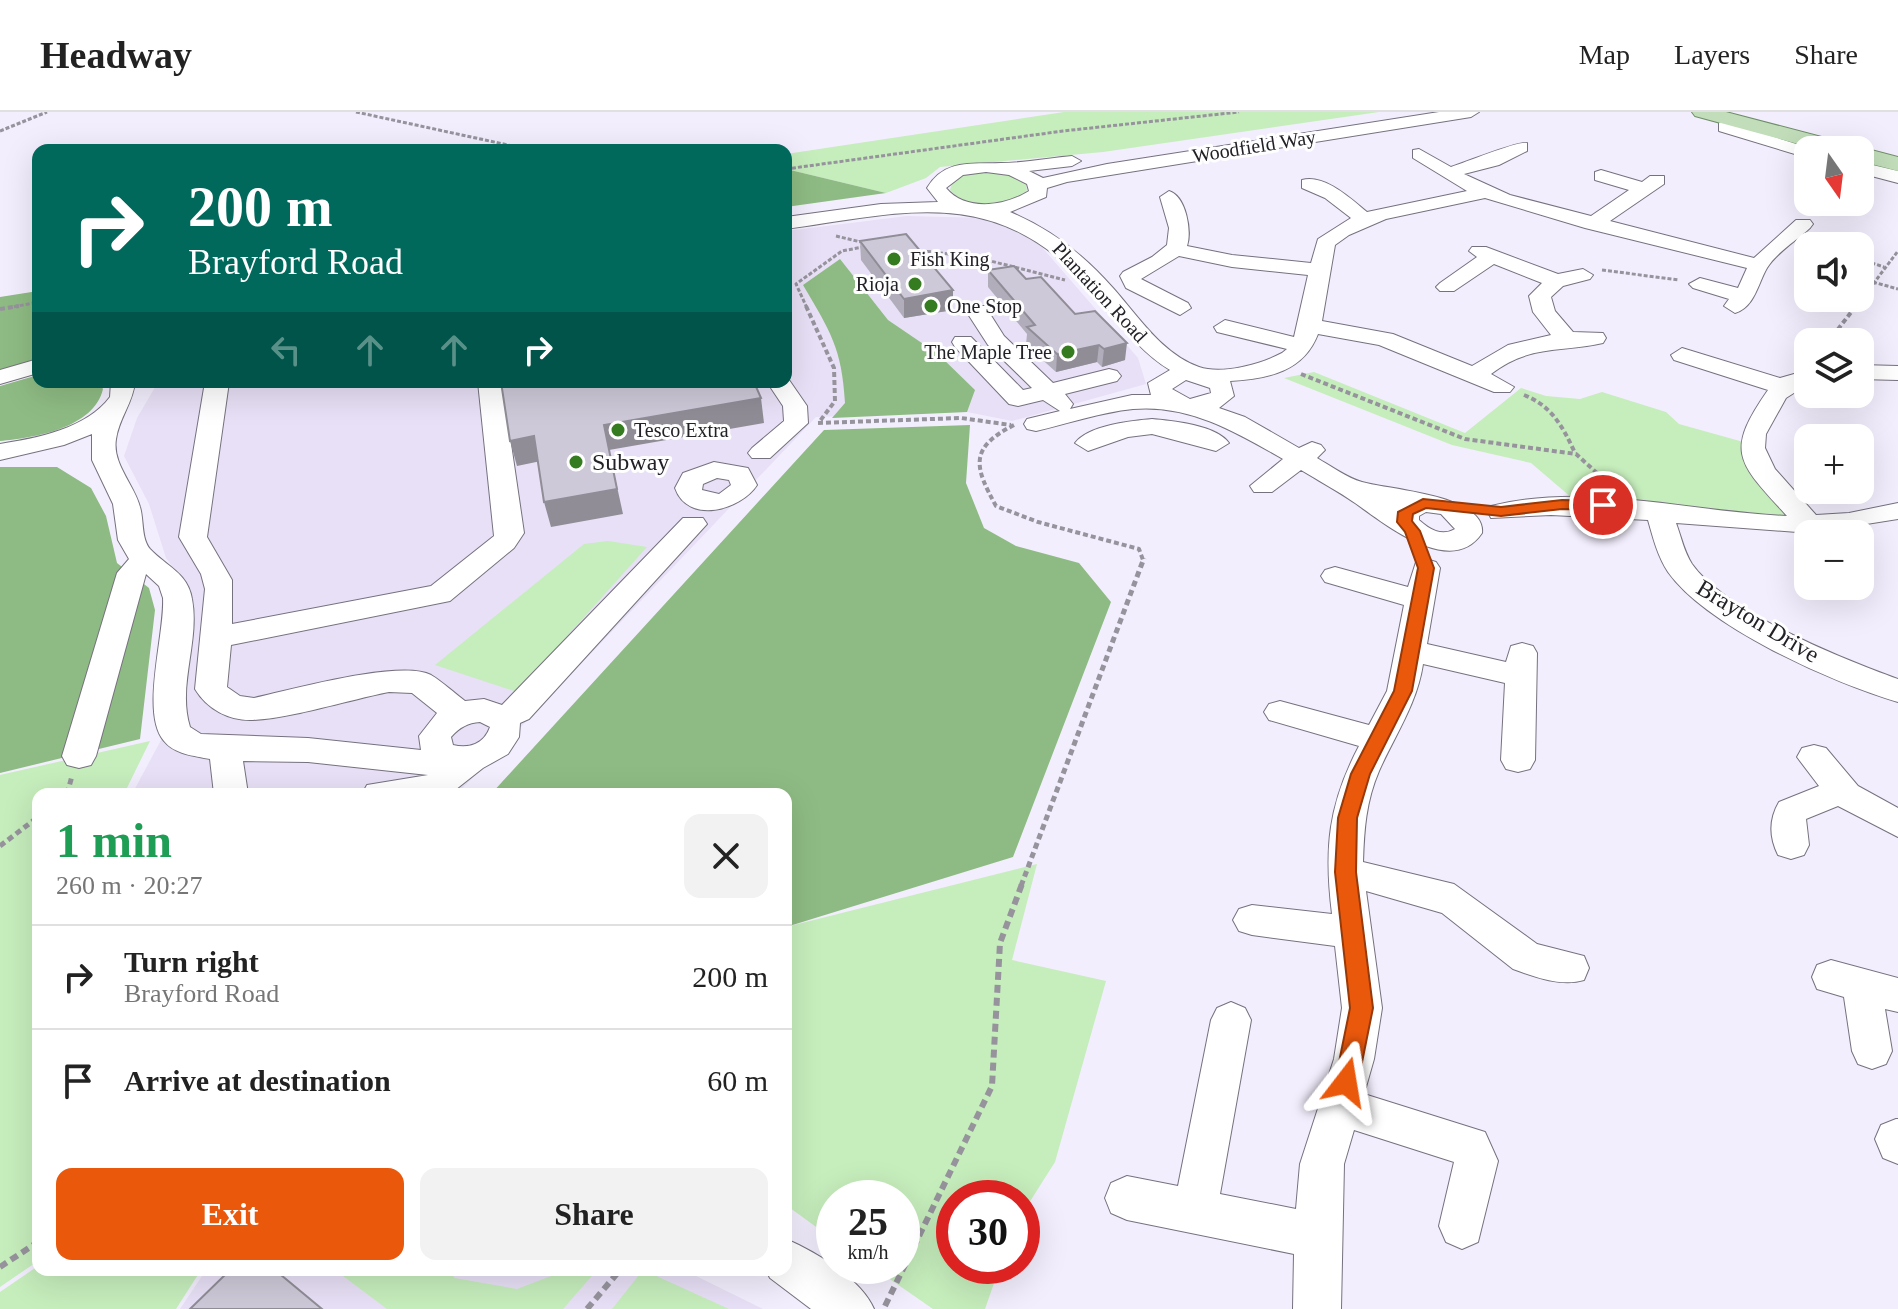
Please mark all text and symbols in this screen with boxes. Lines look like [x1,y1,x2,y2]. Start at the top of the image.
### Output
text: Headway [40,34,192,76]
text: Map [1579,39,1630,70]
text: Layers [1674,39,1750,70]
text: Share [1794,39,1858,70]
street label: Woodfield Way [1191,125,1317,168]
north arrow [1794,136,1874,216]
map controls [1794,136,1874,600]
icon: right [56,176,160,280]
text: 200 m [188,176,333,238]
button: sound [1794,232,1874,312]
street label: Plantation Road [1048,238,1152,346]
text: Brayford Road [188,242,403,282]
place label: Fish King [910,248,989,271]
marker: Fish King [885,250,903,268]
place label: Rioja [856,273,899,296]
marker: Rioja [906,275,924,293]
place label: One Stop [947,295,1022,318]
marker: One Stop [922,297,940,315]
icon: left [264,328,308,372]
icon: ahead [348,328,392,372]
icon: ahead [432,328,476,372]
icon: right [516,328,560,372]
button: layers [1794,328,1874,408]
place label: The Maple Tree [924,341,1052,364]
marker: The Maple Tree [1059,343,1077,361]
place label: Tesco Extra [634,419,729,441]
marker: Tesco Extra [609,421,627,439]
button: + [1794,424,1874,504]
place label: Subway [592,449,669,475]
marker: Subway [567,453,585,471]
pin [1569,471,1637,539]
icon: arrive [1581,483,1625,527]
button: − [1794,520,1874,600]
street label: Brayton Drive [1692,574,1824,668]
text: 1 min [56,814,172,867]
button: close [684,814,768,898]
text: 260 m · 20:27 [56,871,203,900]
text: Turn right [124,945,259,978]
icon: right [56,955,100,999]
text: 200 m [692,960,768,993]
text: Brayford Road [124,979,279,1008]
position arrow [1304,1040,1388,1124]
icon: arrive [56,1059,100,1103]
text: Arrive at destination [124,1064,391,1097]
text: 60 m [707,1064,768,1097]
button: Exit [56,1168,404,1260]
button: Share [420,1168,768,1260]
speed limit sign: 30 [936,1180,1040,1284]
text: 25 [848,1199,888,1244]
text: km/h [847,1241,889,1263]

